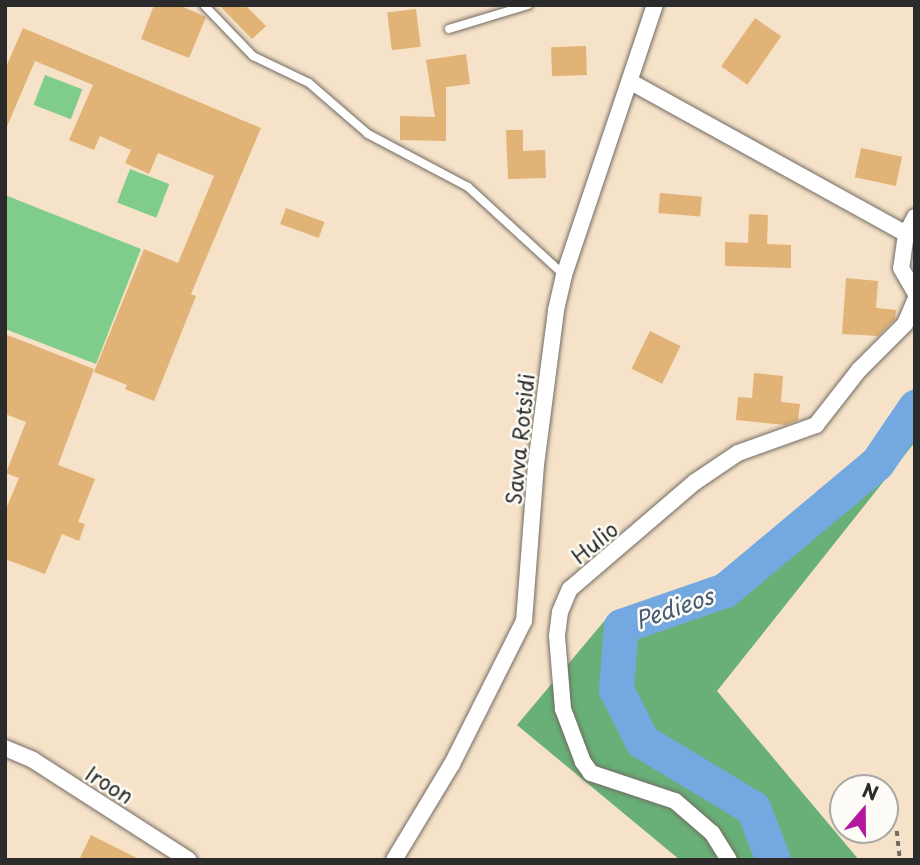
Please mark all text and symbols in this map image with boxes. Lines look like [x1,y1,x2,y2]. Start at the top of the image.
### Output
street label: Savva Rotsidi [499,371,539,507]
street label: Hulio [566,516,622,568]
water label: Pedieos [631,582,717,634]
street label: Iroon [82,760,138,808]
north arrow [829,774,899,844]
text: N [859,775,882,807]

